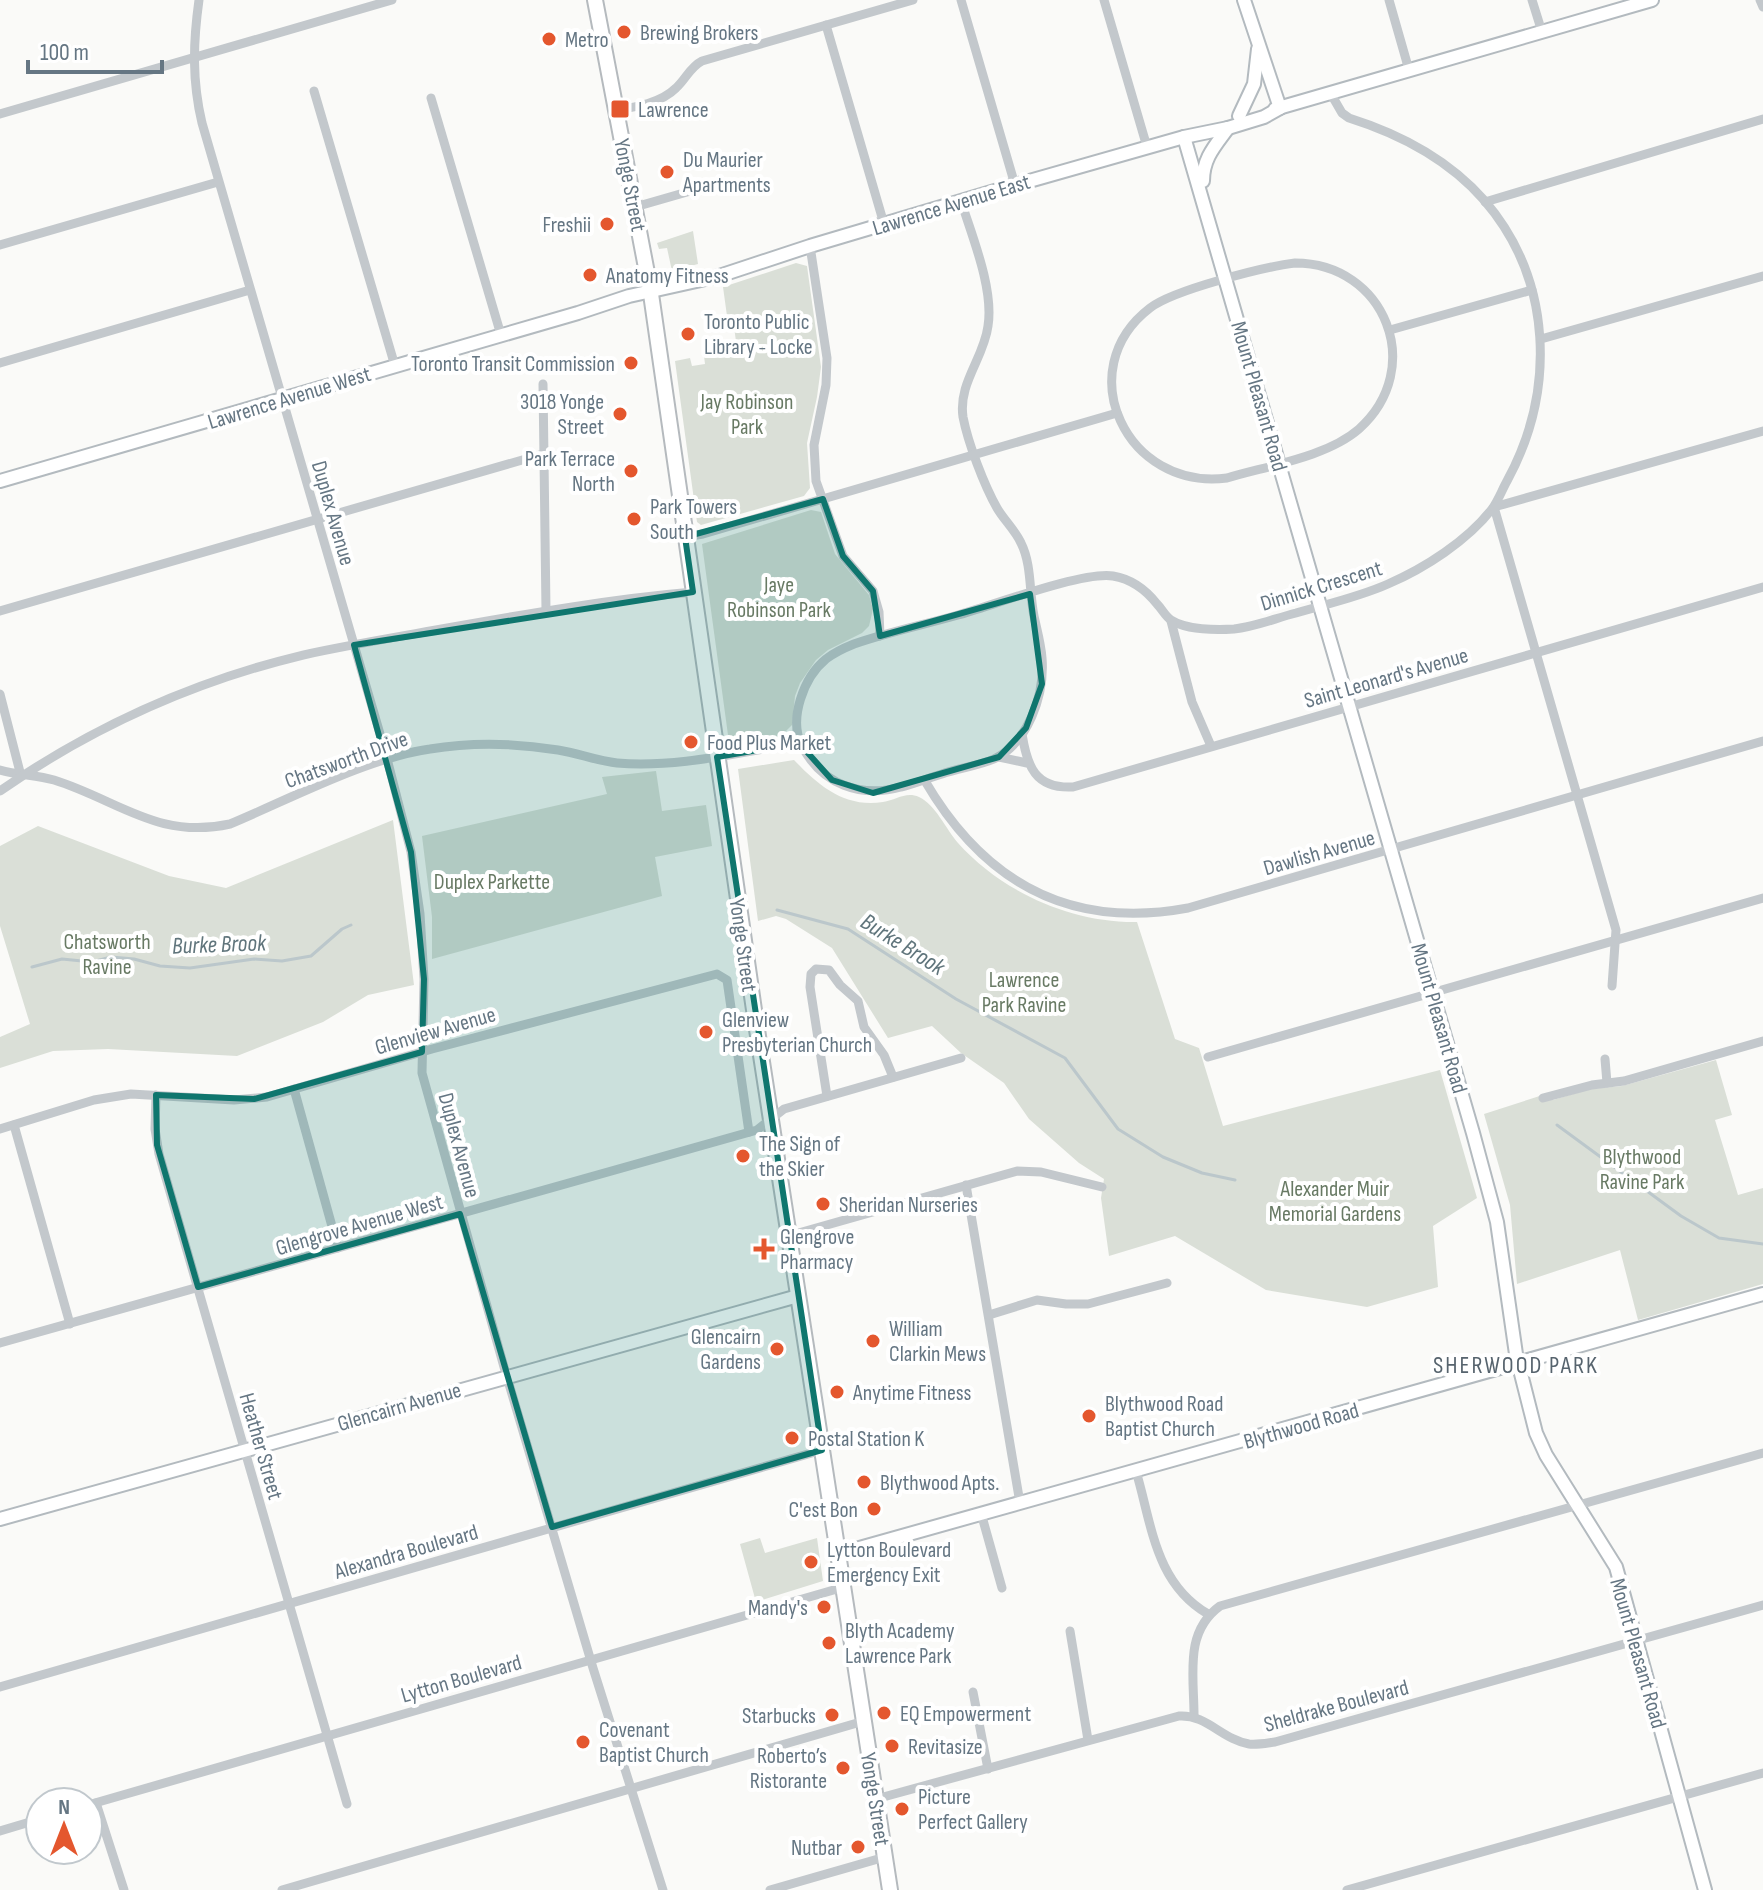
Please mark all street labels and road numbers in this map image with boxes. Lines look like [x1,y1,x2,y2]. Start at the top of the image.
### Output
street label: Yonge Street [607,137,652,234]
street label: Lawrence Avenue East [869,169,1034,242]
street label: Mount Pleasant Road [1224,318,1293,474]
street label: Lawrence Avenue West [205,361,374,436]
street label: Duplex Avenue [305,458,360,569]
street label: Dinnick Crescent [1257,555,1386,618]
street label: Saint Leonard's Avenue [1301,642,1472,715]
street label: Chatsworth Drive [281,726,412,795]
street label: Dawlish Avenue [1261,825,1378,882]
street label: Yonge Street [723,897,762,994]
street label: Mount Pleasant Road [1404,940,1473,1096]
street label: Glenview Avenue [372,1001,499,1062]
street label: Duplex Avenue [432,1090,485,1201]
street label: Glengrove Avenue West [273,1189,446,1262]
street label: Glencairn Avenue [334,1377,464,1438]
street label: Heather Street [232,1390,289,1503]
street label: Blythwood Road [1241,1397,1362,1456]
street label: Alexandra Boulevard [331,1519,481,1586]
street label: Mount Pleasant Road [1603,1575,1672,1731]
street label: Lytton Boulevard [398,1649,525,1710]
street label: Sheldrake Boulevard [1261,1674,1412,1739]
street label: Yonge Street [854,1751,895,1848]

